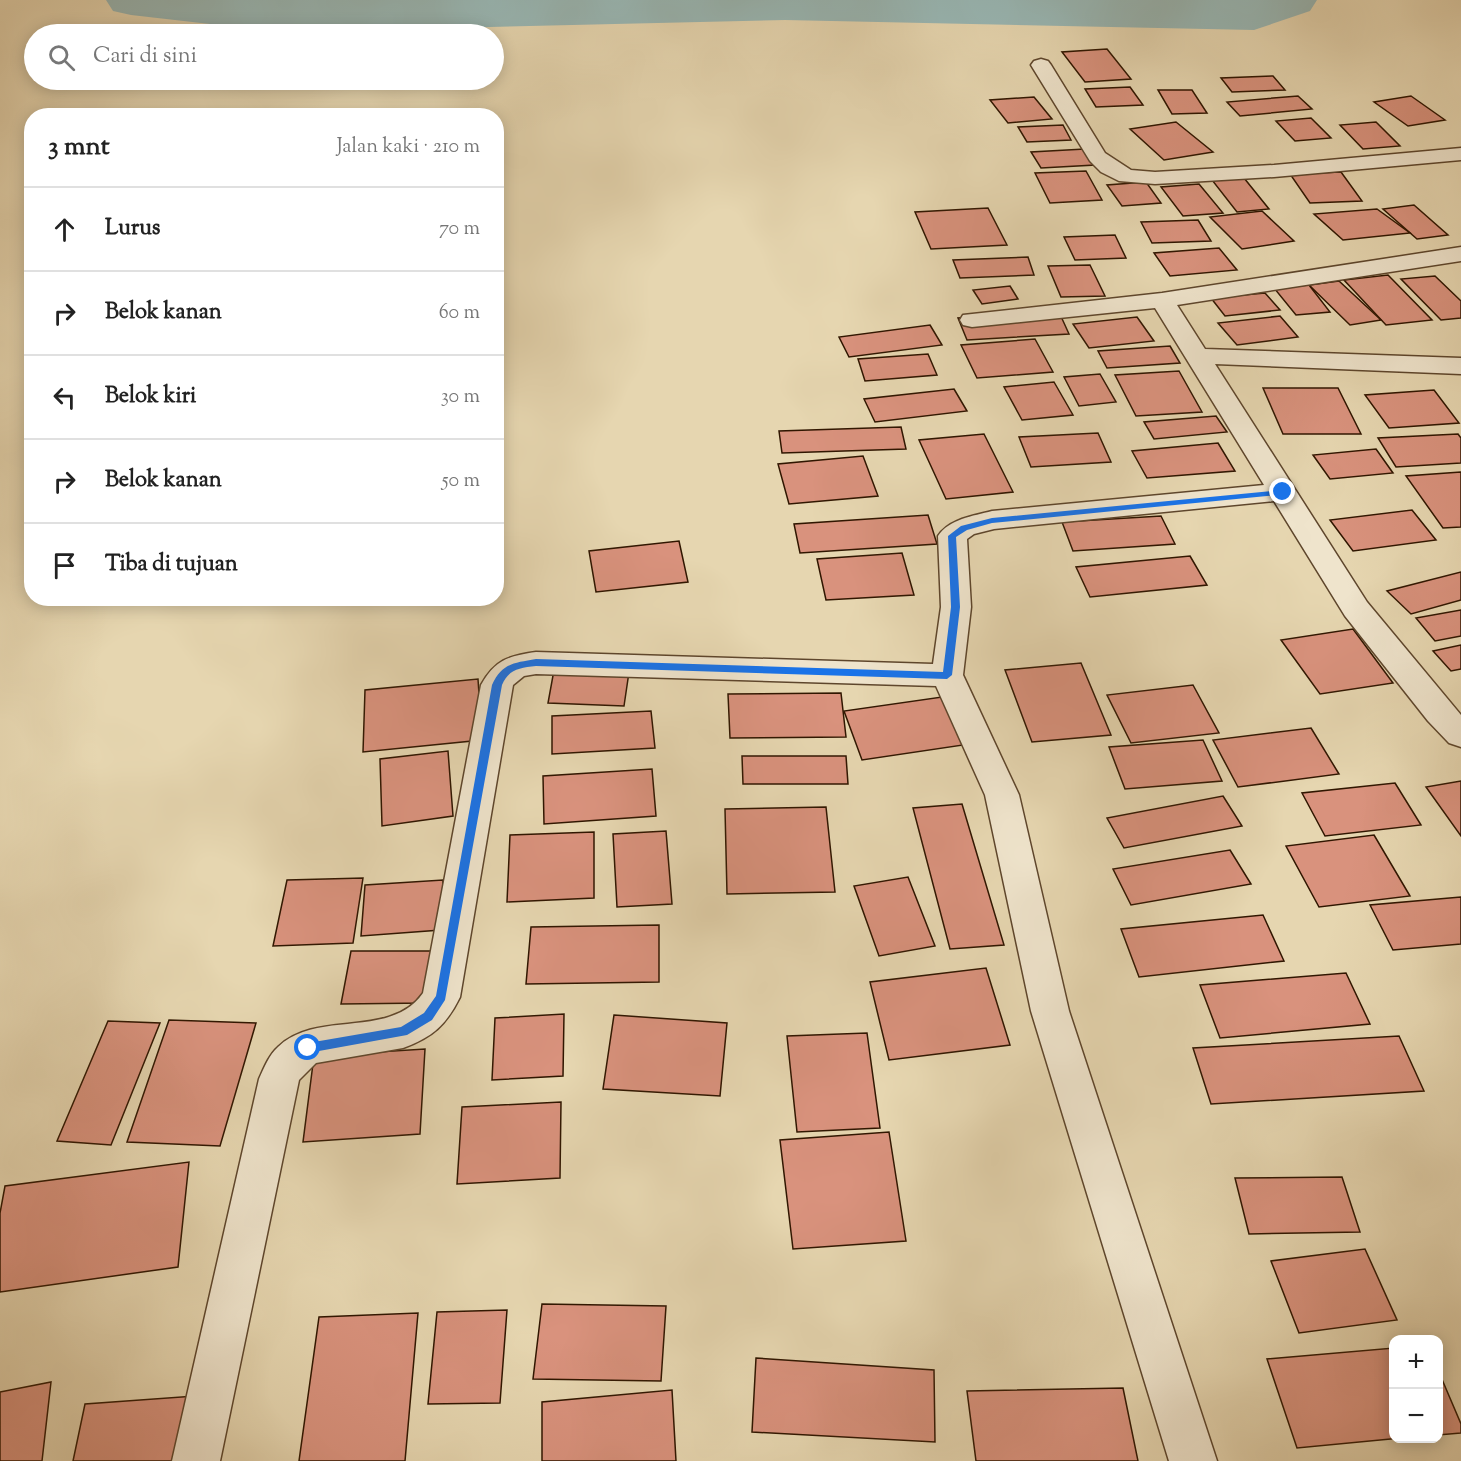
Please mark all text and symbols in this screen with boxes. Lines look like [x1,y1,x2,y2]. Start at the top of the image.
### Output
search box [24,24,504,90]
icon: search [45,41,78,74]
text: Cari di sini [93,41,197,73]
text: 3 mnt [48,129,110,166]
text: Jalan kaki · 210 m [337,133,480,162]
icon: ahead [48,213,81,246]
text: Lurus [105,213,161,245]
text: 70 m [439,215,480,244]
icon: right [48,297,81,330]
text: Belok kanan [105,297,222,329]
text: 60 m [439,299,480,328]
icon: left [48,381,81,414]
text: Belok kiri [105,381,196,413]
text: 30 m [441,383,480,412]
icon: right [48,465,81,498]
text: Belok kanan [105,465,222,497]
text: 50 m [442,467,480,496]
route end [1269,478,1295,504]
icon: arrive [48,549,81,582]
text: Tiba di tujuan [105,549,238,581]
route start [294,1034,320,1060]
map controls [1389,1335,1443,1443]
button: + [1389,1335,1443,1389]
button: − [1389,1389,1443,1443]

